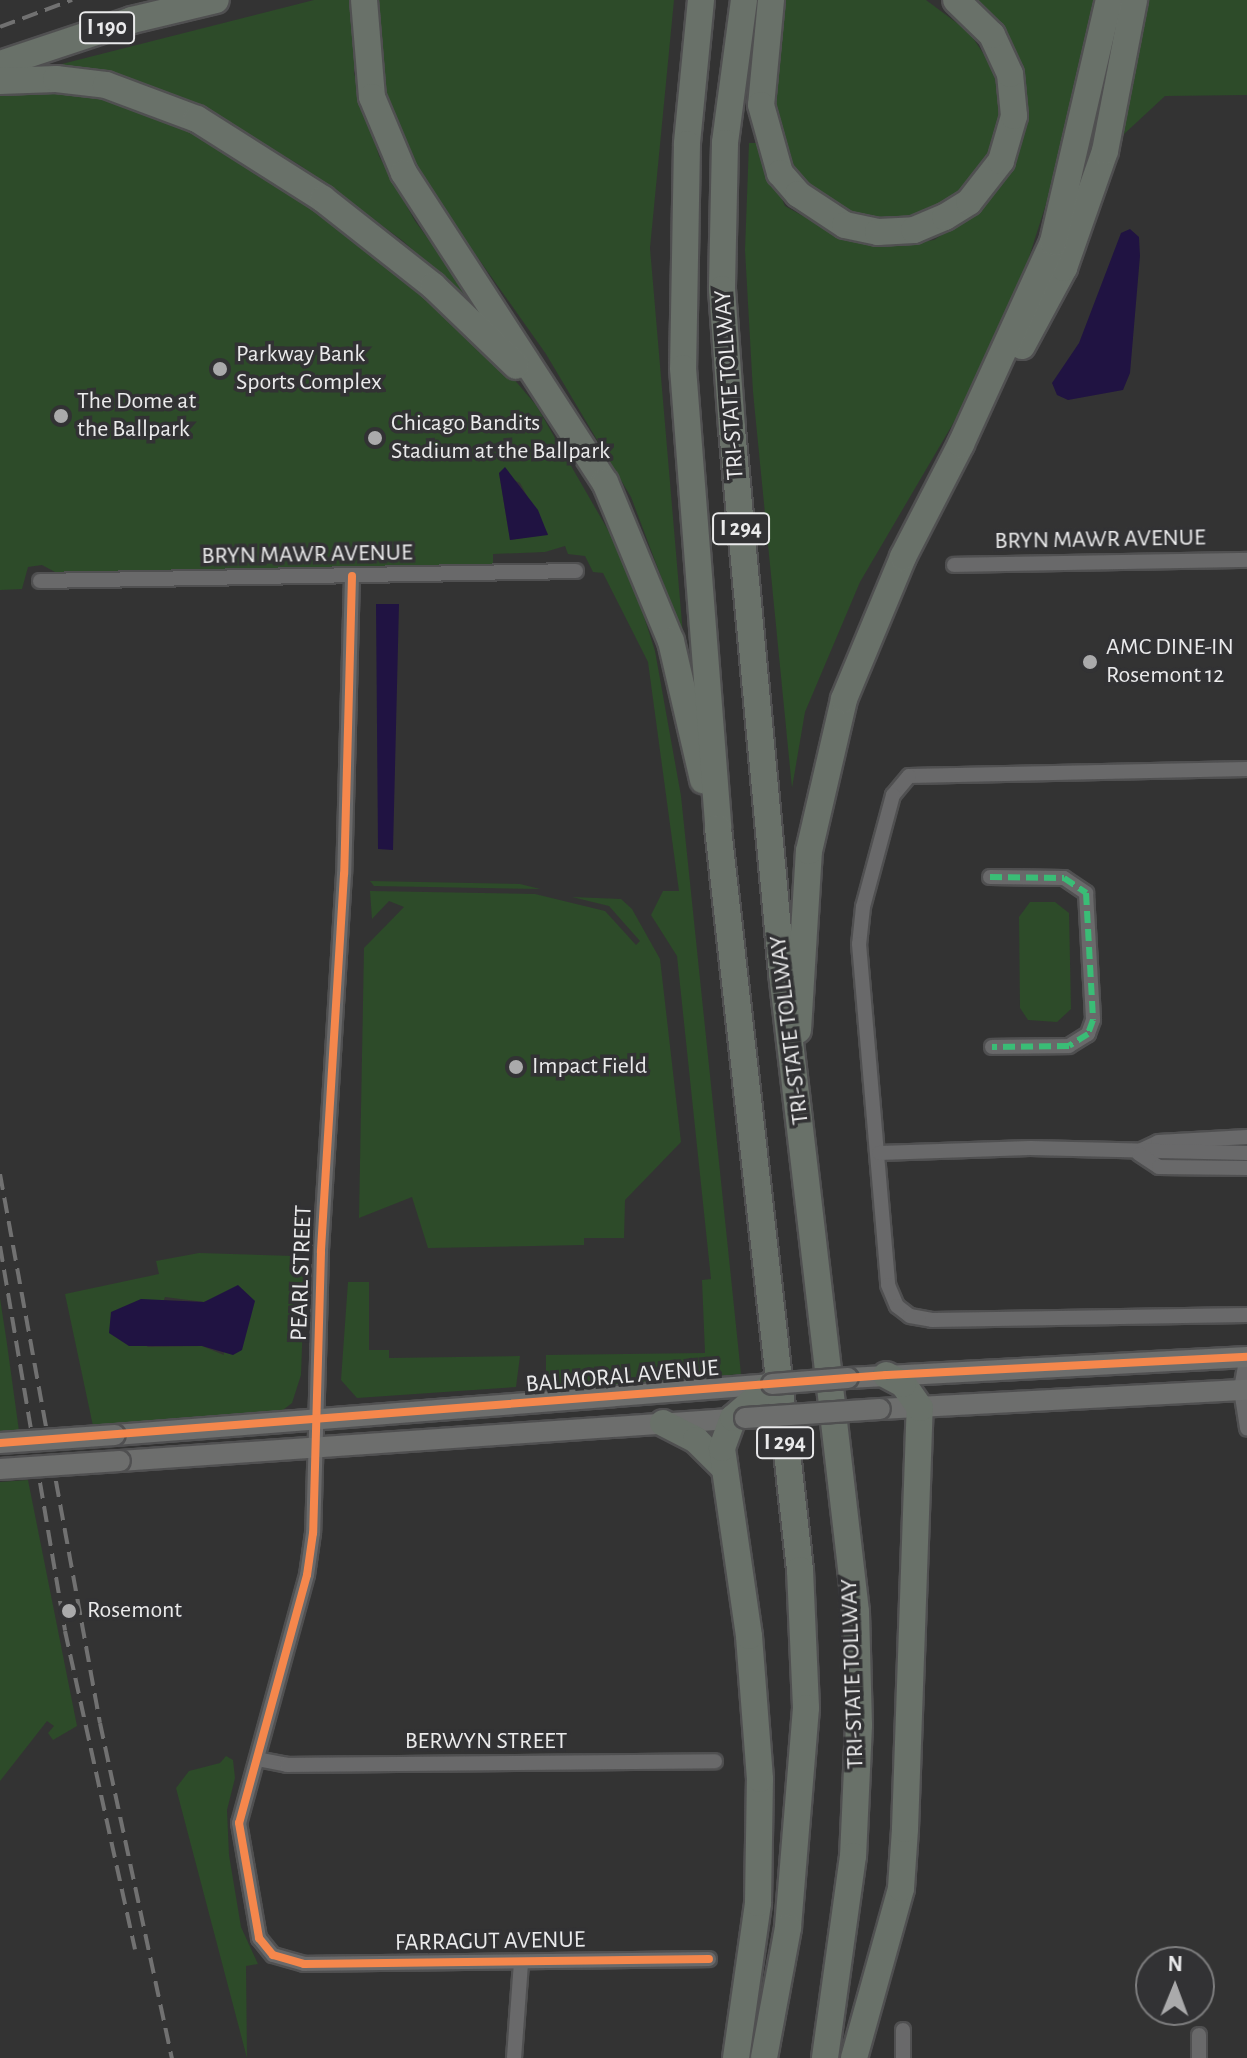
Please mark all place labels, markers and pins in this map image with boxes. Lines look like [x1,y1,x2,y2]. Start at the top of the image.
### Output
place label: Parkway Bank Sports Complex [236,341,382,397]
marker: Parkway Bank Sports Complex [211,360,229,378]
place label: The Dome at the Ballpark [77,388,196,444]
marker: The Dome at the Ballpark [52,407,70,425]
place label: Chicago Bandits Stadium at the Ballpark [391,410,610,466]
marker: Chicago Bandits Stadium at the Ballpark [366,429,384,447]
place label: AMC DINE-IN Rosemont 12 [1106,634,1234,690]
marker: AMC DINE-IN Rosemont 12 [1081,653,1099,671]
place label: Impact Field [532,1053,647,1081]
marker: Impact Field [507,1058,525,1076]
place label: Rosemont [87,1597,182,1625]
marker: Rosemont [58,1600,80,1622]

